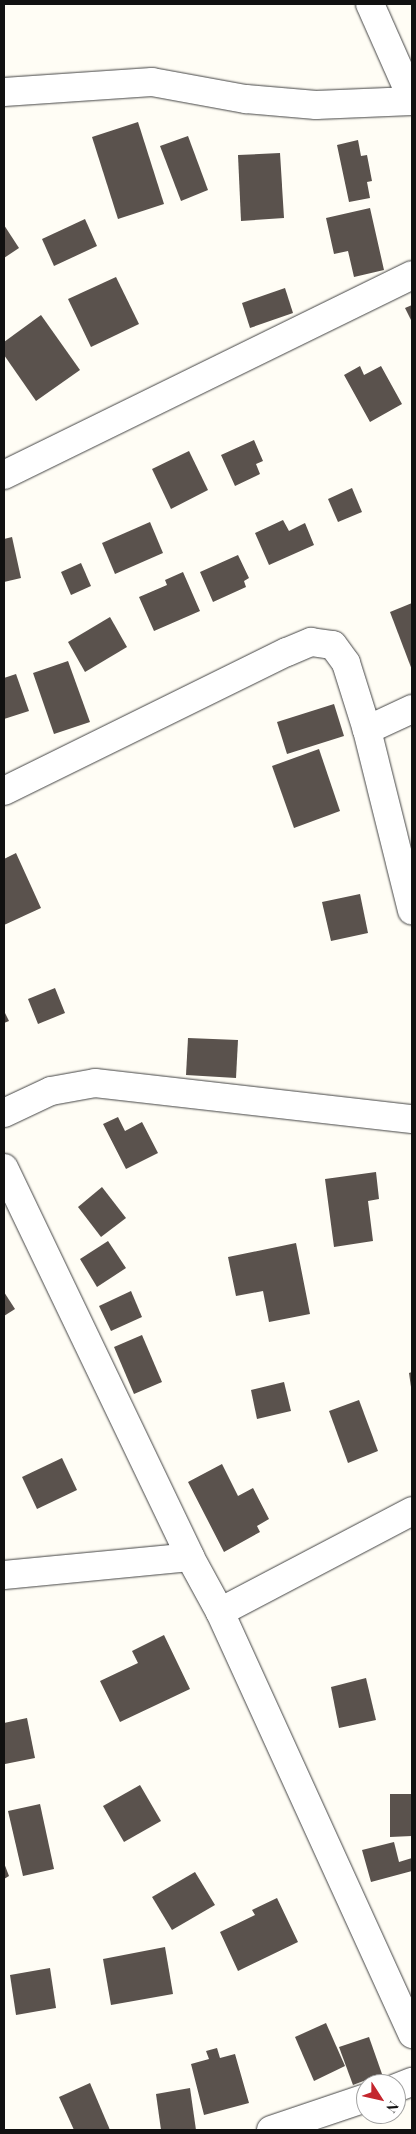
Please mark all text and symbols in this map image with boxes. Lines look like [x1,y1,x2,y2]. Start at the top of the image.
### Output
north arrow [356,2074,406,2124]
text: N [382,2098,404,2117]

